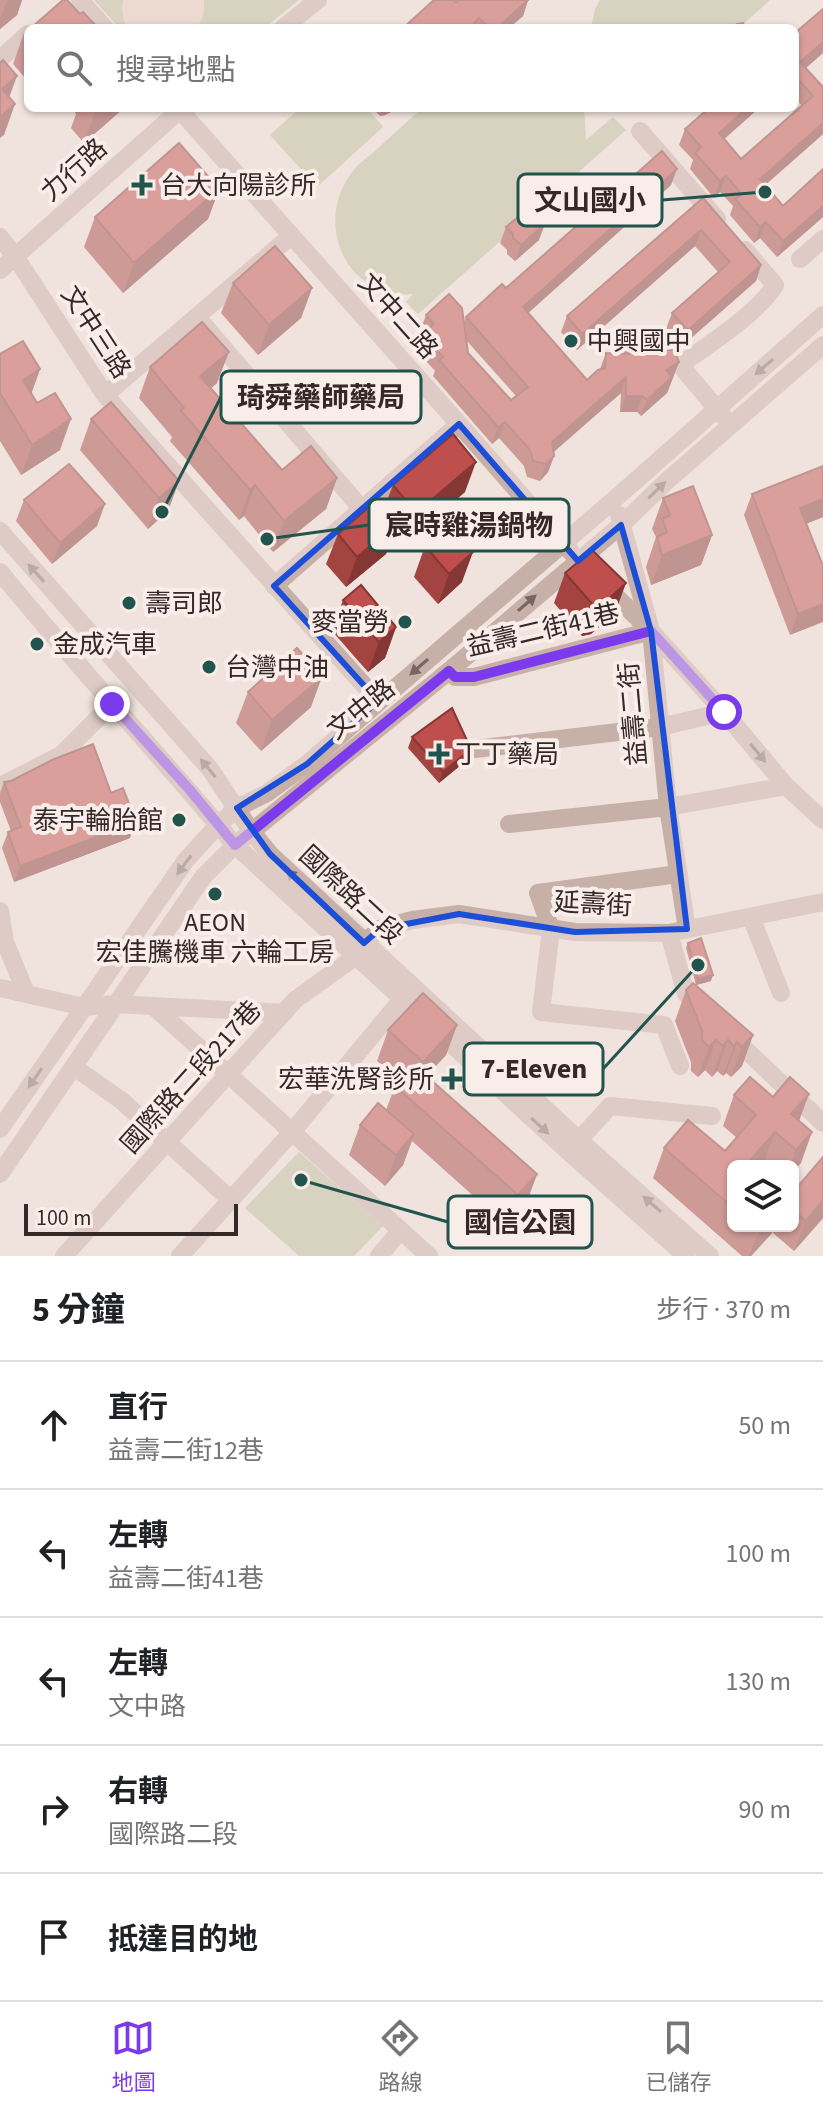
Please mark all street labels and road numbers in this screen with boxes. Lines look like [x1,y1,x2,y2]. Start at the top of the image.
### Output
street label: 力行路 [33,130,115,210]
street label: 文中二路 [349,265,447,367]
street label: 文中三路 [52,278,140,386]
street label: 益壽二街41巷 [463,594,623,666]
street label: 益壽二街 [610,661,656,767]
street label: 文中路 [319,670,403,748]
street label: 國際路二段 [291,837,411,953]
street label: 延壽街 [553,883,633,925]
street label: 國際路二段217巷 [112,992,270,1162]

